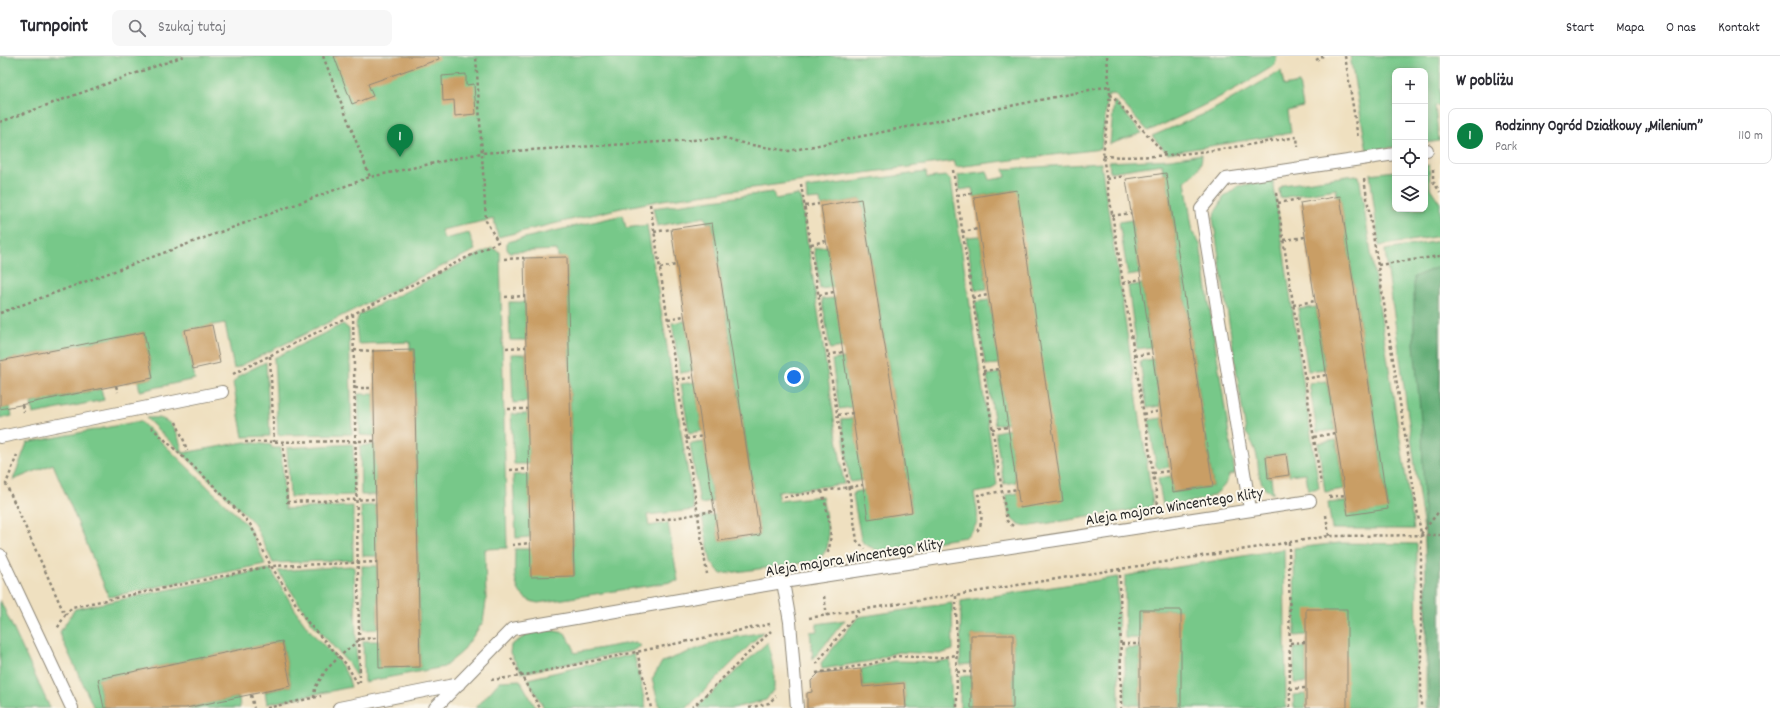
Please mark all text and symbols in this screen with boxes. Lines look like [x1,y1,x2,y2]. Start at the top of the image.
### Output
search box [112,10,392,46]
text: Turnpoint [20,14,88,41]
icon: search [126,17,148,39]
text: Szukaj tutaj [158,17,226,39]
text: Start [1566,18,1594,38]
text: Mapa [1616,18,1644,38]
text: O nas [1666,18,1696,38]
text: Kontakt [1718,18,1760,38]
map controls [1392,68,1428,212]
button: + [1392,68,1428,104]
text: W pobliżu [1456,70,1513,94]
button: − [1392,104,1428,140]
text: Rodzinny Ogród Działkowy „Milenium” [1495,116,1703,138]
pin: 1 [387,124,413,157]
text: 1 [1469,127,1471,146]
text: 110 m [1738,127,1763,146]
text: Park [1495,138,1517,157]
button: locate [1392,140,1428,176]
button: layers [1392,176,1428,212]
your location [784,367,804,387]
street label: Aleja majora Wincentego Klity [1084,482,1265,533]
street label: Aleja majora Wincentego Klity [764,533,945,584]

